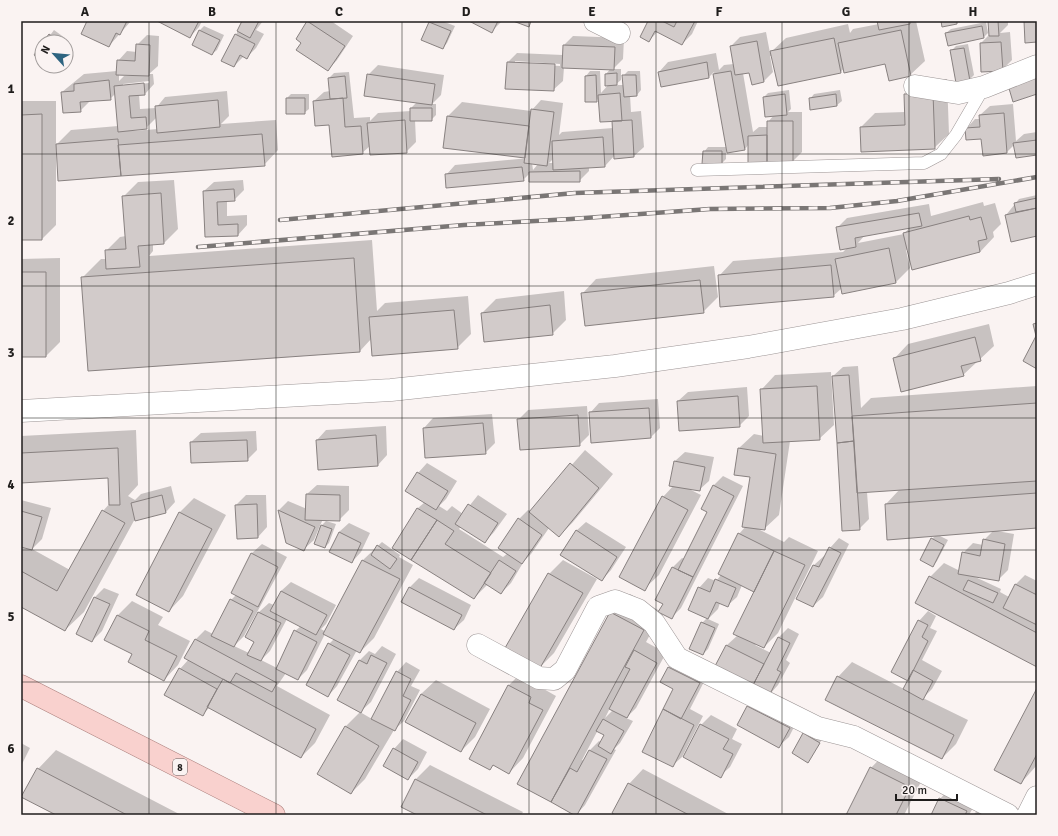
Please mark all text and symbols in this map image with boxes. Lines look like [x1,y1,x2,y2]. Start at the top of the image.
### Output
text: A [81,4,90,20]
text: B [208,4,216,20]
text: C [335,4,343,20]
text: D [462,4,471,20]
text: E [588,4,596,20]
text: F [716,4,723,20]
text: G [842,4,850,20]
text: H [969,4,977,20]
north arrow [34,34,74,74]
text: N [38,43,53,56]
text: 1 [7,81,15,97]
text: 2 [7,213,15,229]
text: 3 [7,345,15,361]
text: 4 [7,477,15,493]
text: 5 [7,609,15,625]
text: 6 [7,741,15,757]
road number: 8 [173,759,187,775]
scale bar [896,776,957,802]
text: 20 m [902,783,927,798]

